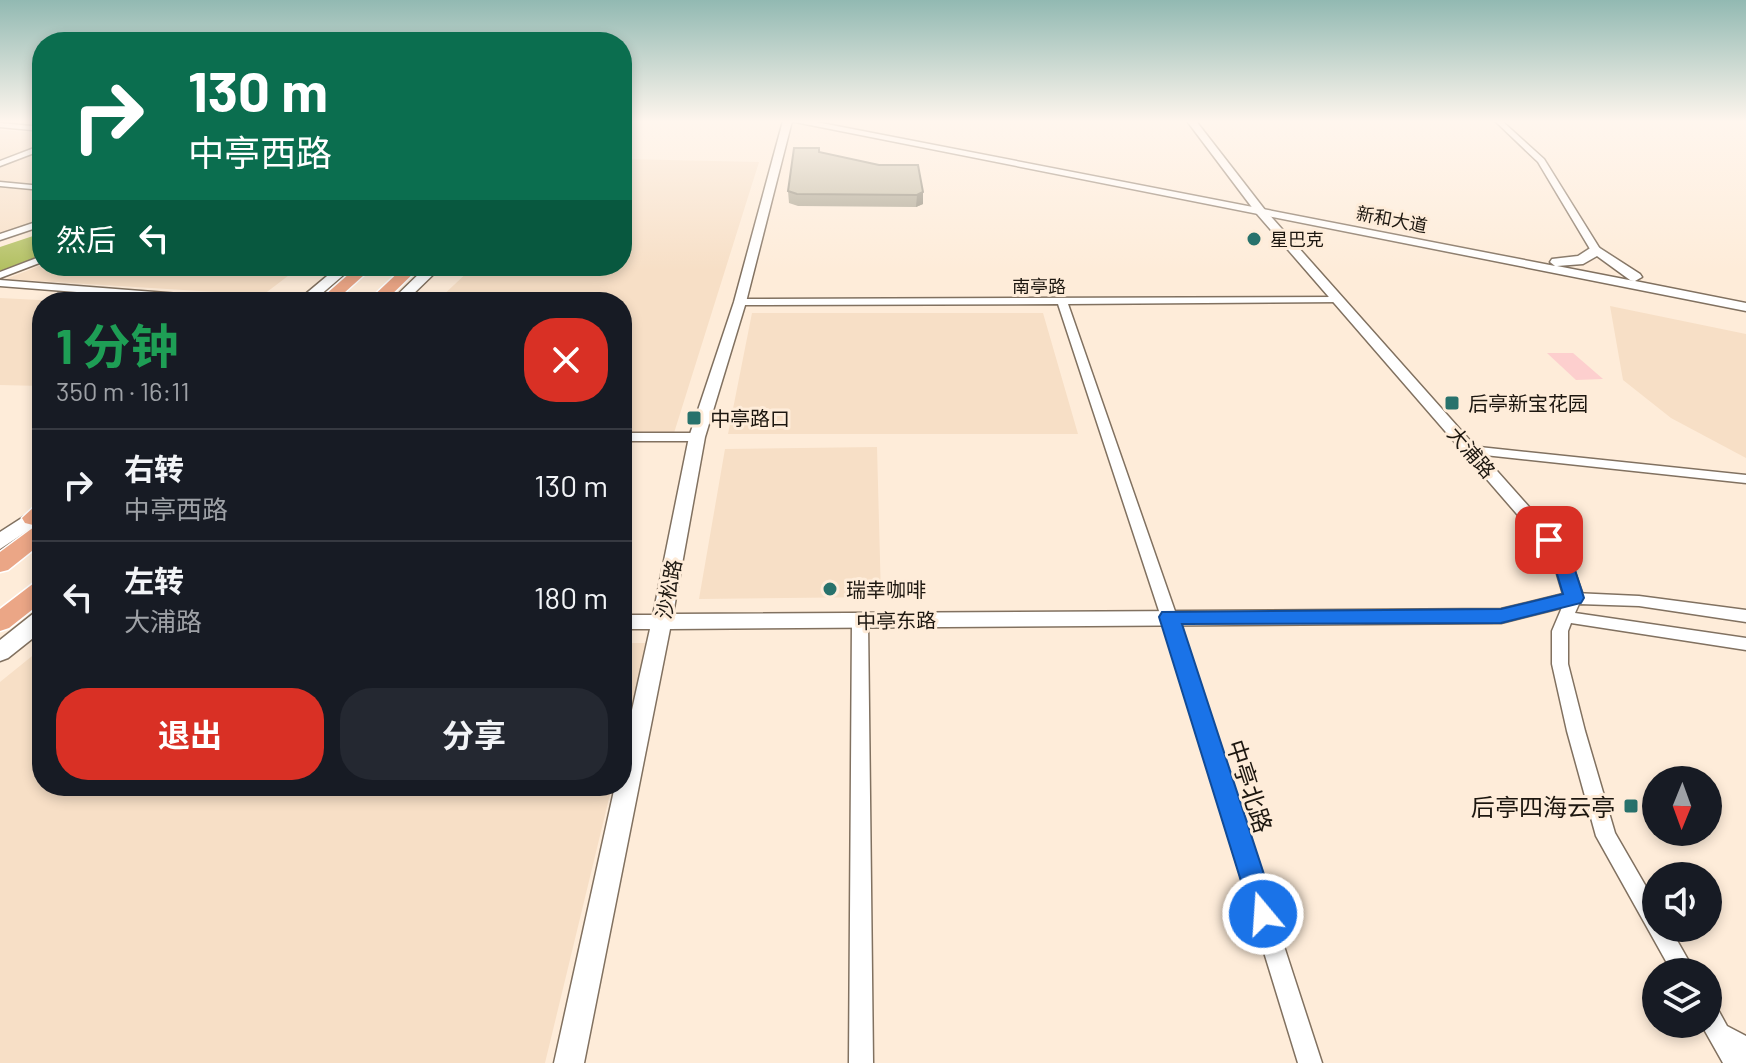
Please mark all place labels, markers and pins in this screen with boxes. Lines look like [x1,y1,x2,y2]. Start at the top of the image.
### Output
place label: 星巴克 [1270,228,1324,250]
marker: 星巴克 [1245,230,1263,248]
place label: 后亭新宝花园 [1468,391,1588,415]
marker: 后亭新宝花园 [1443,394,1461,412]
place label: 中亭路口 [710,406,790,430]
marker: 中亭路口 [685,409,703,427]
pin [1515,506,1583,574]
place label: 瑞幸咖啡 [846,577,926,601]
marker: 瑞幸咖啡 [821,580,839,598]
place label: 后亭四海云亭 [1471,792,1615,821]
marker: 后亭四海云亭 [1622,797,1640,815]

